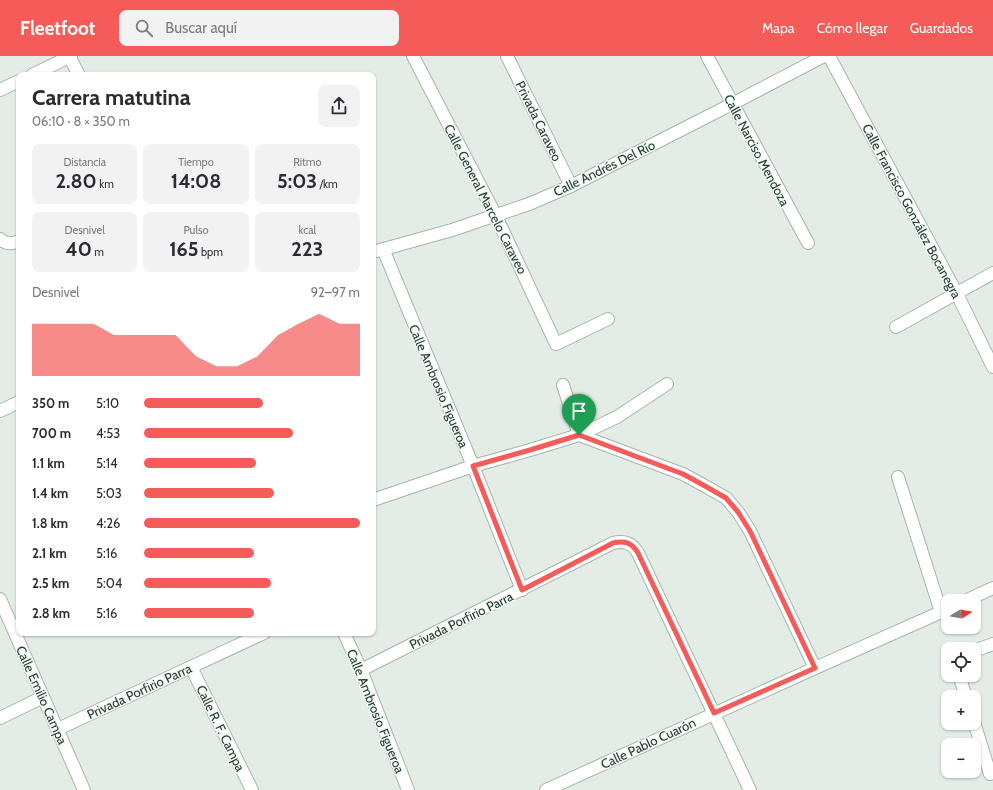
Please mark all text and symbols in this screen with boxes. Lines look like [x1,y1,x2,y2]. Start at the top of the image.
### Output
search box [119,10,399,46]
text: Fleetfoot [20,17,95,40]
icon: search [133,17,155,39]
text: Buscar aquí [165,19,237,37]
text: Mapa [762,19,795,37]
text: Cómo llegar [817,19,888,37]
text: Guardados [910,19,973,37]
street label: Privada Caraveo [513,78,565,164]
text: Carrera matutina [32,84,191,111]
button: share [318,85,360,127]
street label: Calle Narciso Mendoza [721,91,794,209]
text: 06:10 · 8 × 350 m [32,113,130,129]
street label: Calle General Marcelo Caraveo [441,121,531,277]
street label: Calle Francisco González Bocanegra [859,121,965,302]
street label: Calle Andrés Del Río [551,136,657,200]
text: Distancia [63,155,106,169]
text: Tiempo [178,155,214,169]
text: Ritmo [293,155,321,169]
text: 2.80 [56,169,97,193]
text: 14:08 [171,169,221,193]
text: 5:03 [277,169,317,193]
text: km [97,177,114,191]
text: /km [317,177,338,191]
text: Desnivel [65,223,105,237]
text: Pulso [183,223,209,237]
text: kcal [299,223,316,237]
text: 40 [65,237,92,261]
text: 165 [169,237,199,261]
text: 223 [291,237,323,261]
text: m [92,245,104,259]
text: bpm [199,245,223,259]
text: Desnivel [32,284,79,300]
text: 92–97 m [311,284,360,300]
street label: Calle Ambrosio Figueroa [406,322,473,451]
pin [562,394,596,435]
text: 350 m [32,395,69,411]
text: 5:10 [96,395,119,411]
icon: arrive [568,400,590,422]
text: 700 m [32,425,71,441]
text: 4:53 [96,425,120,441]
text: 1.1 km [32,455,65,471]
text: 5:14 [96,455,118,471]
text: 1.4 km [32,485,68,501]
text: 5:03 [96,485,122,501]
text: 1.8 km [32,515,68,531]
text: 4:26 [96,515,120,531]
text: 2.1 km [32,545,67,561]
text: 5:16 [96,545,117,561]
text: 2.5 km [32,575,69,591]
text: 5:04 [96,575,122,591]
street label: Privada Porfirio Parra [406,588,516,652]
north arrow [941,594,981,634]
map controls [941,594,981,778]
text: 2.8 km [32,605,70,621]
text: 5:16 [96,605,117,621]
button: locate [941,642,981,682]
street label: Calle Emilio Campa [13,643,71,747]
street label: Calle Ambrosio Figueroa [344,647,409,776]
street label: Privada Porfirio Parra [84,659,195,722]
street label: Calle R. F. Campa [193,682,249,774]
button: + [941,690,981,730]
street label: Calle Pablo Cuarón [598,714,698,772]
button: − [941,738,981,778]

